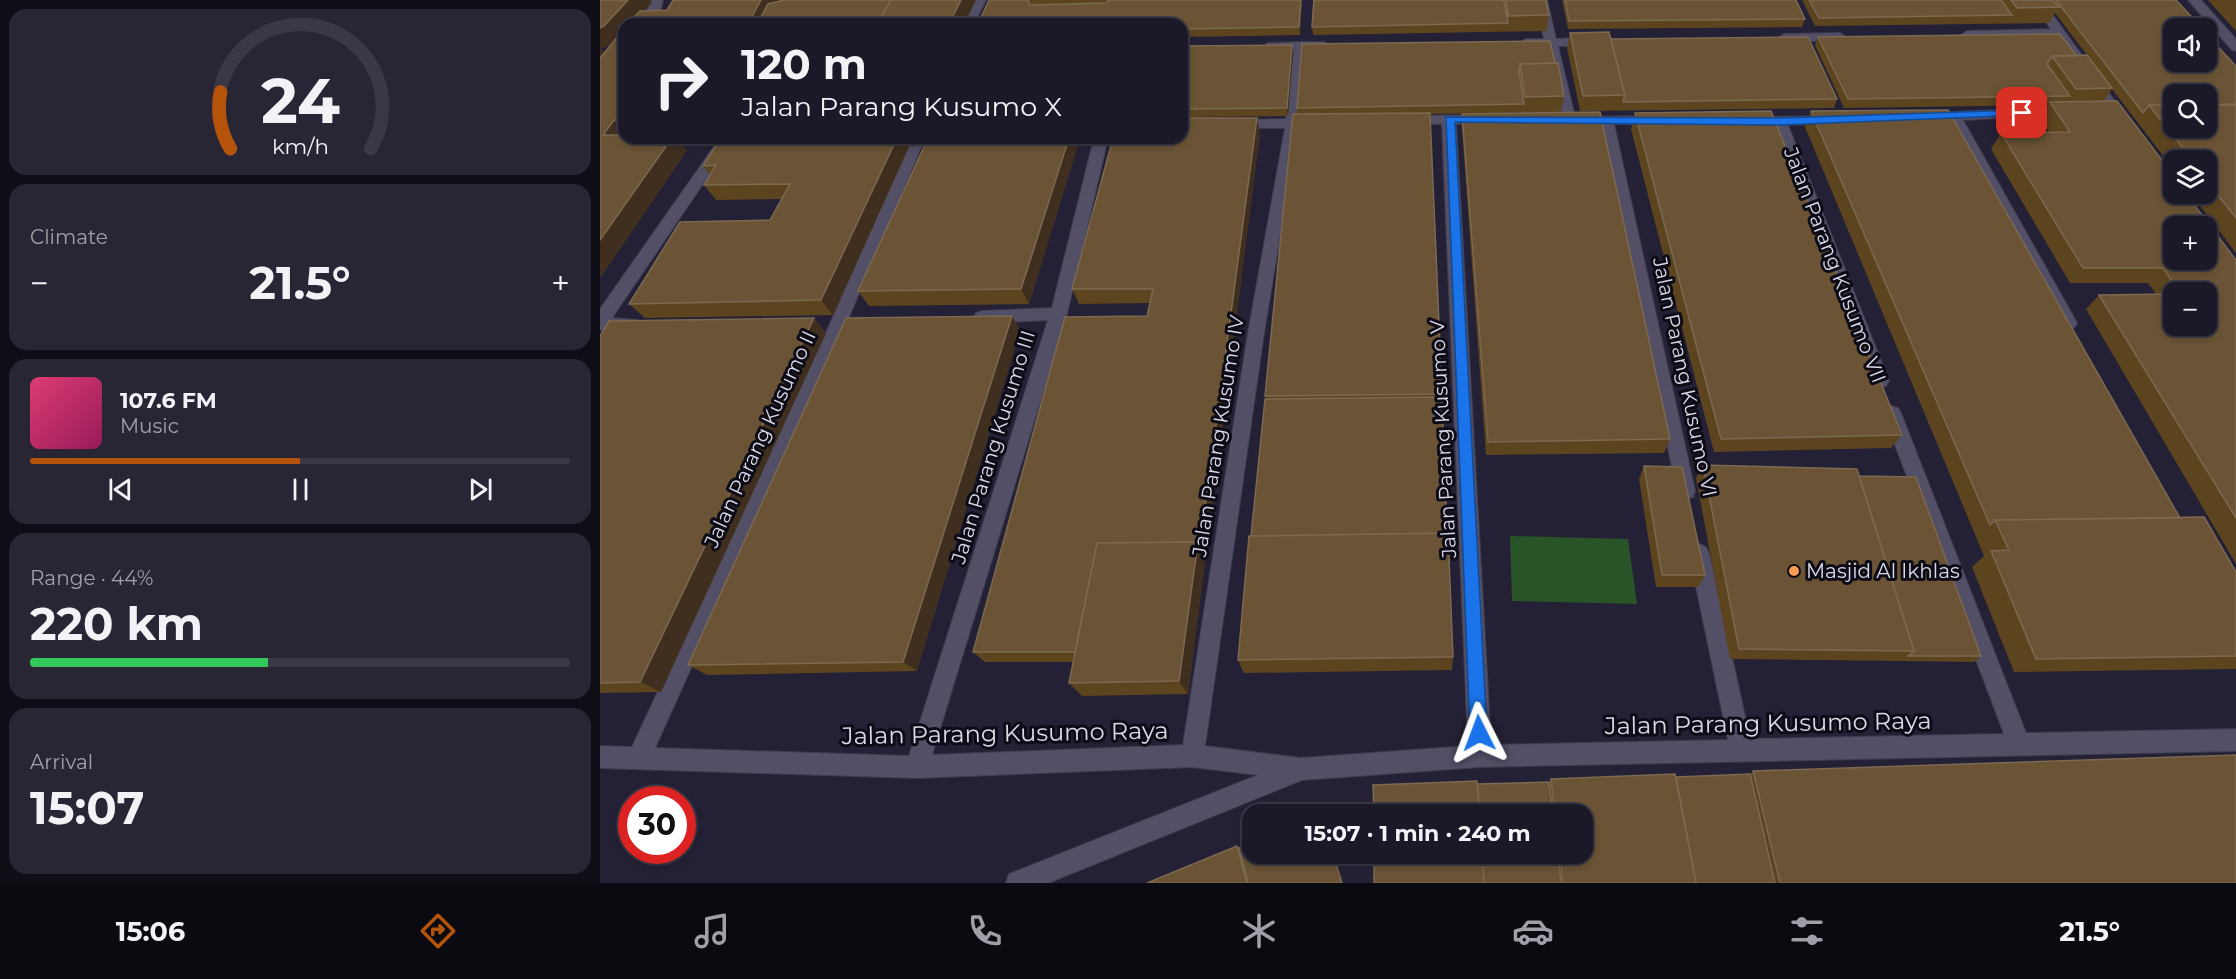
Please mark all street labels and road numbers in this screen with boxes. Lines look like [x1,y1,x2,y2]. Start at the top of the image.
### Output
street label: Jalan Parang Kusumo VII [1779,143,1891,386]
street label: Jalan Parang Kusumo VI [1648,254,1722,499]
street label: Jalan Parang Kusumo IV [1187,313,1249,560]
street label: Jalan Parang Kusumo V [1425,319,1461,560]
street label: Jalan Parang Kusumo II [699,327,821,552]
street label: Jalan Parang Kusumo III [946,327,1040,568]
street label: Jalan Parang Kusumo Raya [1603,706,1932,740]
street label: Jalan Parang Kusumo Raya [840,716,1169,750]

